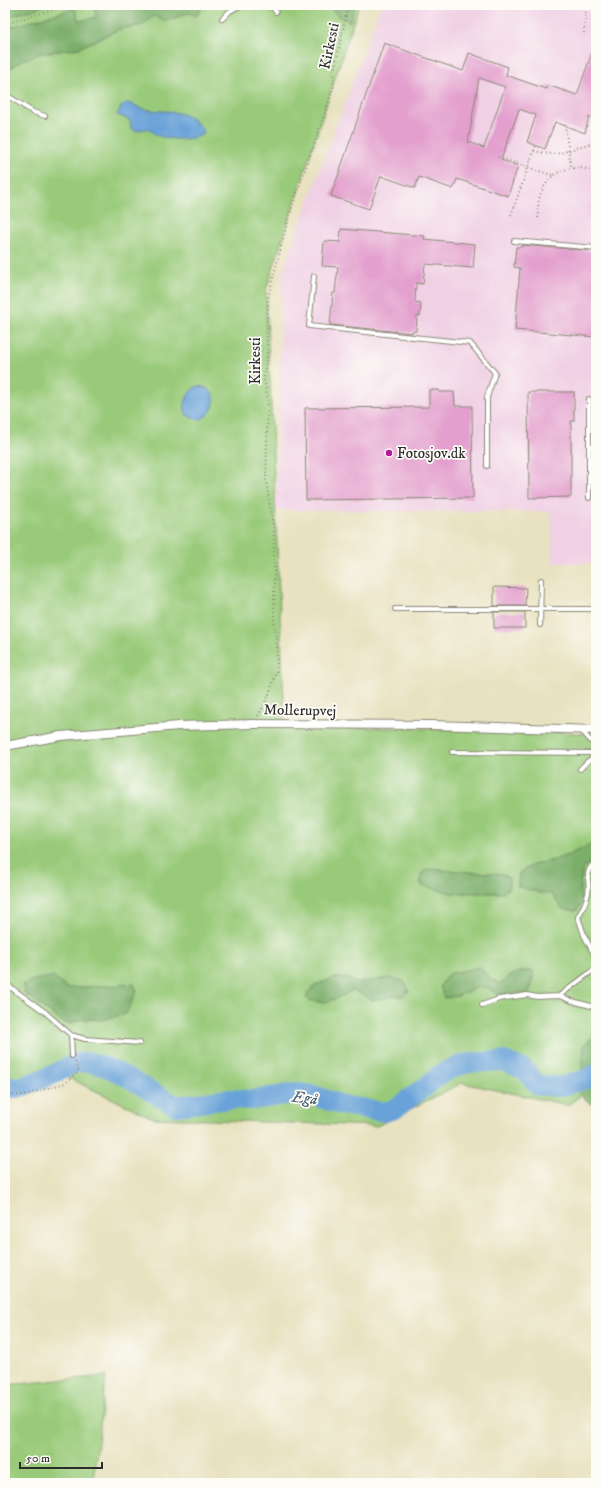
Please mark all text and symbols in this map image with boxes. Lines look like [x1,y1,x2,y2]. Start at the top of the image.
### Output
street label: Kirkesti [315,21,344,71]
street label: Kirkesti [246,337,265,385]
place label: Fotosjov.dk [397,444,466,463]
marker: Fotosjov.dk [384,448,394,458]
street label: Mollerupvej [264,700,336,721]
water label: Egå [290,1086,320,1110]
scale bar [20,1444,102,1470]
text: 50 m [26,1451,50,1466]

